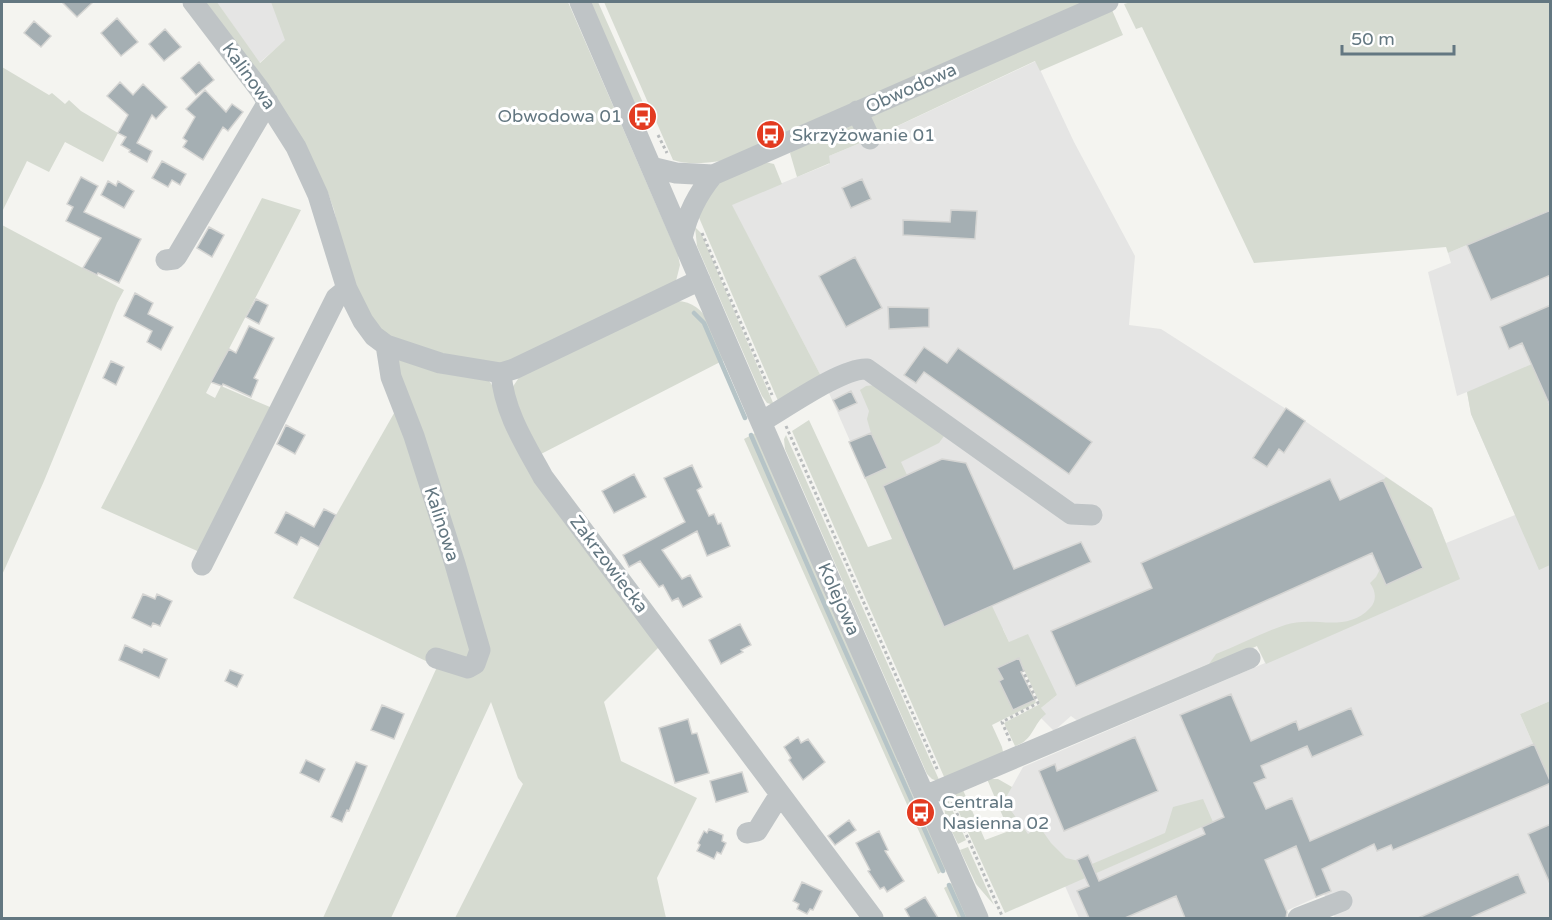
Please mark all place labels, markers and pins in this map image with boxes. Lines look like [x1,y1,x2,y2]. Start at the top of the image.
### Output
bus stop icon: Obwodowa 01 [627,100,659,132]
place label: Obwodowa 01 [498,105,622,127]
bus stop icon: Skrzyżowanie 01 [755,119,787,151]
place label: Skrzyżowanie 01 [792,124,935,146]
place label: Centrala Nasienna 02 [942,791,1049,834]
bus stop icon: Centrala Nasienna 02 [905,796,937,828]

